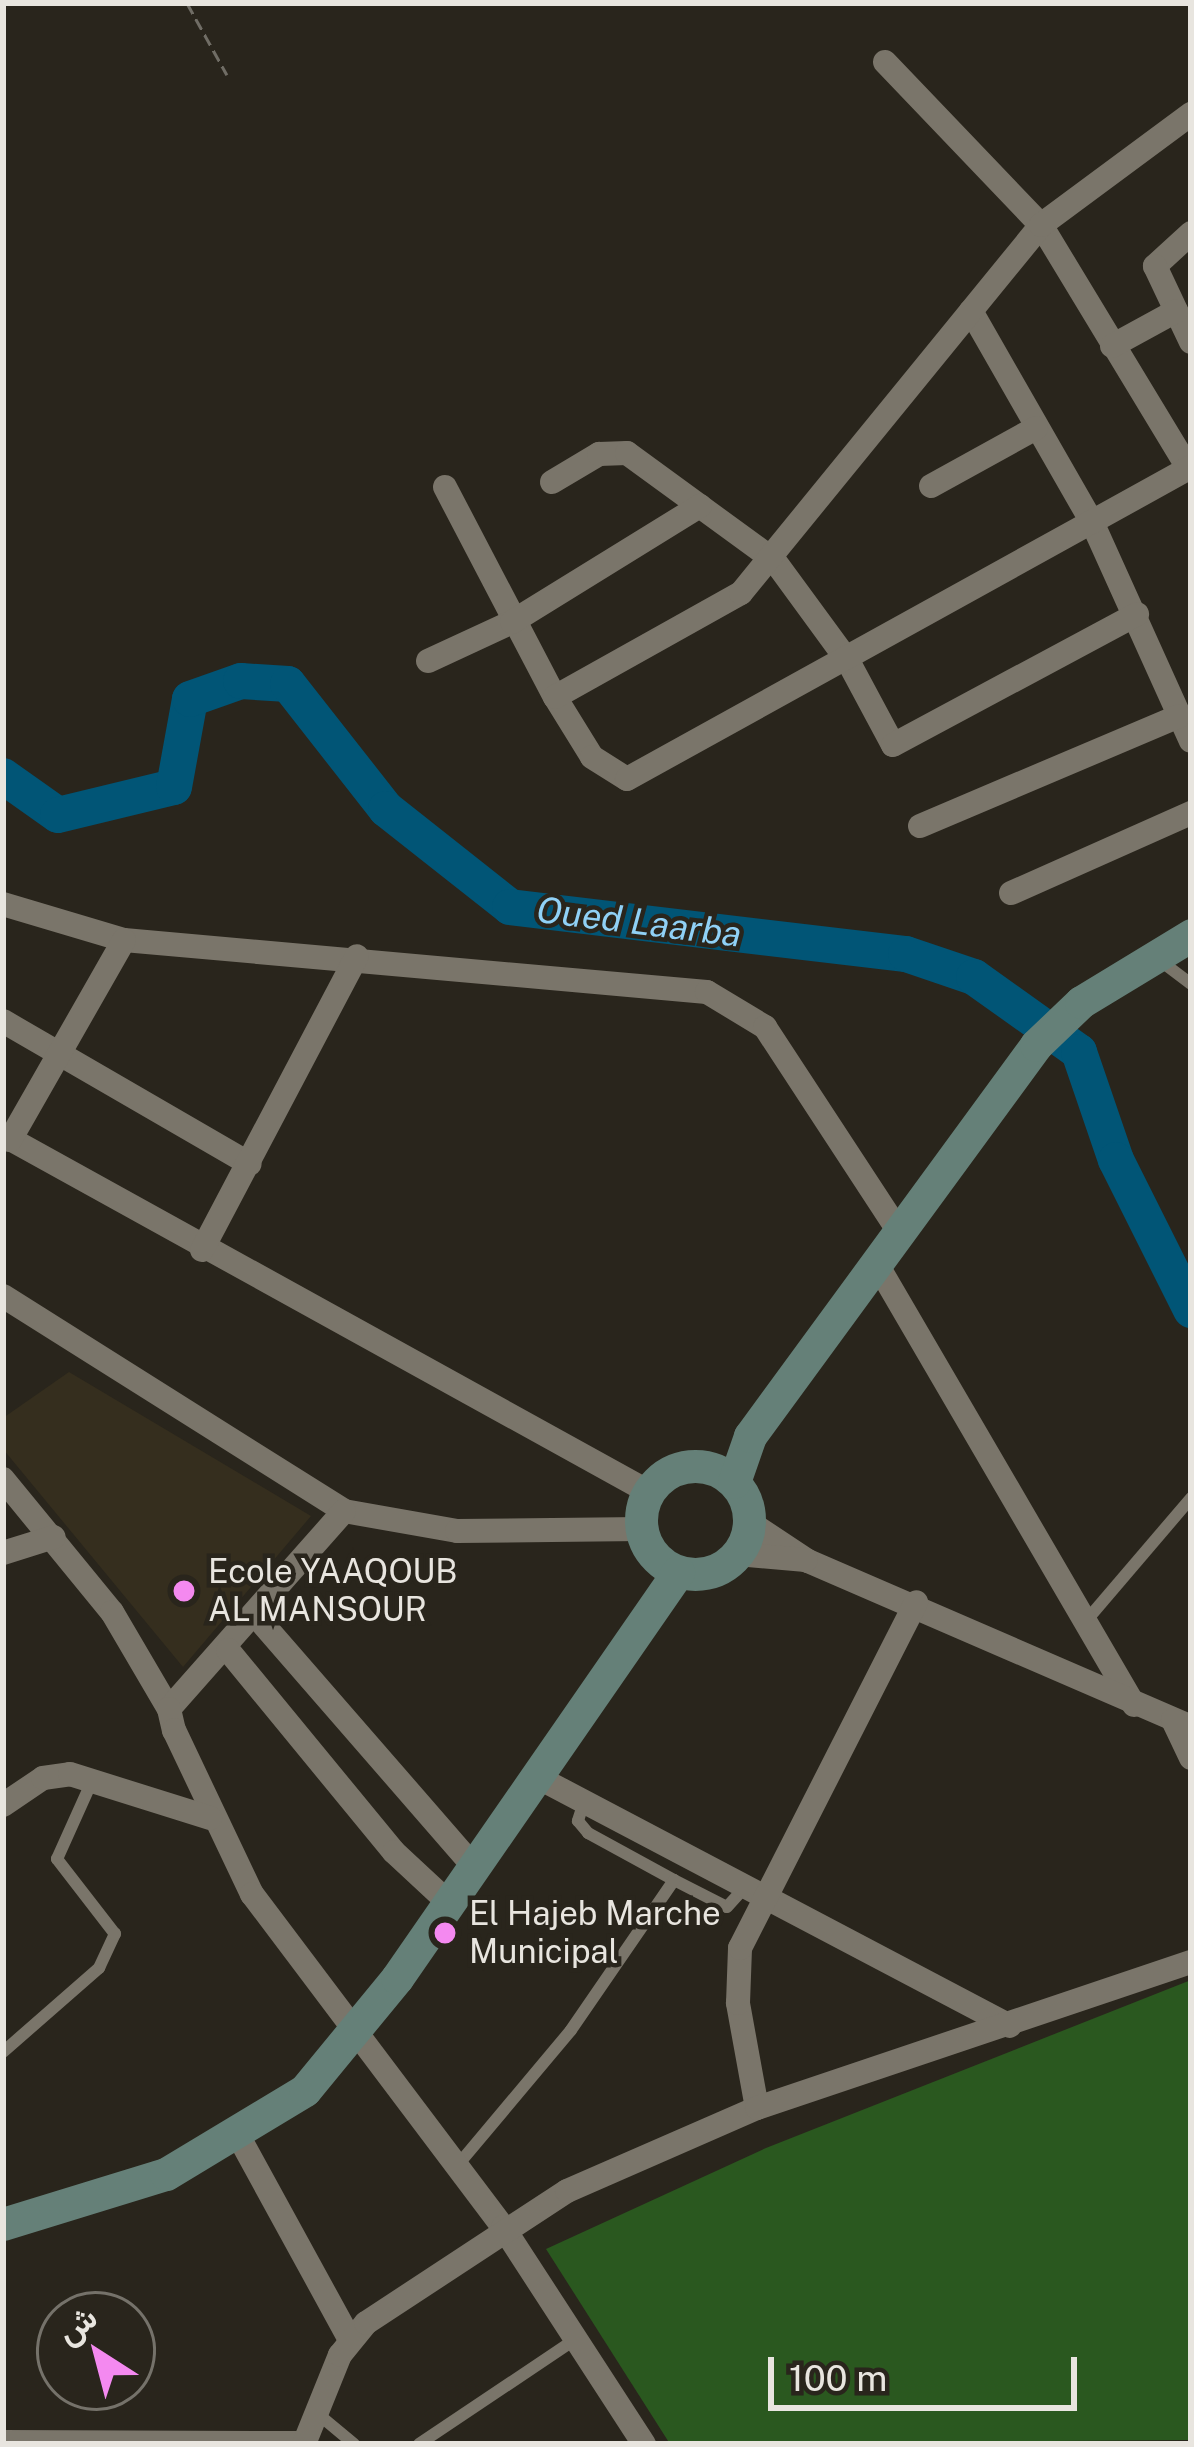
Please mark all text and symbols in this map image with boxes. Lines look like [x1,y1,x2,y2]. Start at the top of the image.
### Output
water label: Oued Laarba [534,888,744,956]
place label: Ecole YAAQOUB AL MANSOUR [208,1552,458,1630]
marker: Ecole YAAQOUB AL MANSOUR [171,1578,197,1604]
place label: El Hajeb Marche Municipal [469,1894,721,1972]
marker: El Hajeb Marche Municipal [432,1920,458,1946]
north arrow [36,2291,156,2411]
text: ش [49,2297,104,2351]
scale bar [774,2333,1083,2407]
text: 100 m [789,2357,887,2399]

